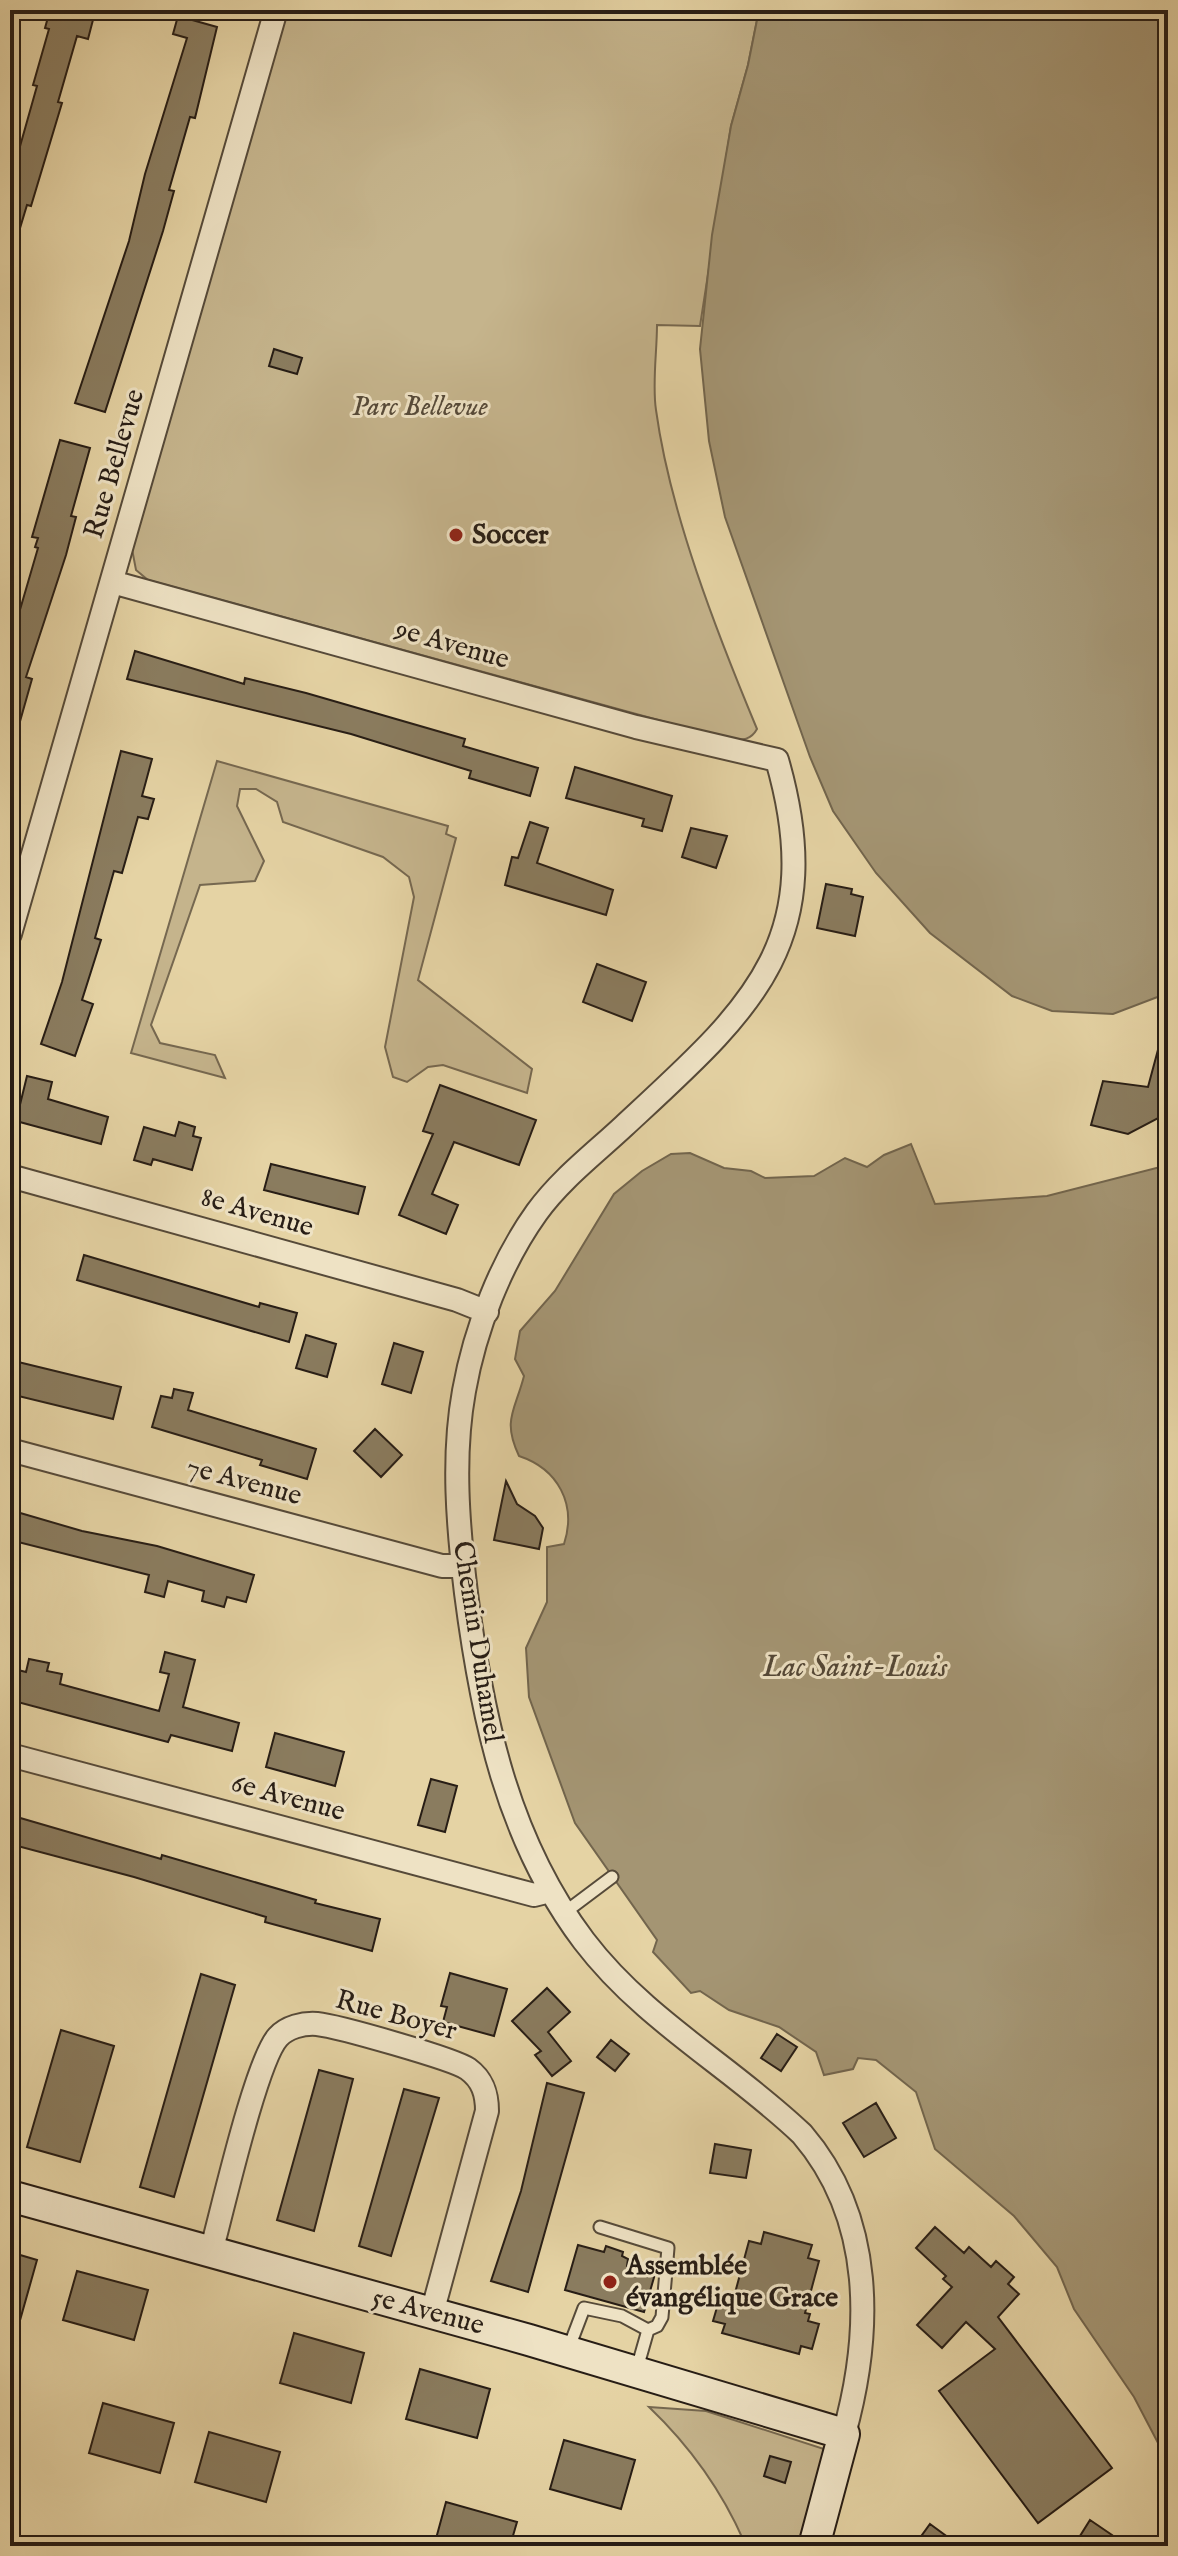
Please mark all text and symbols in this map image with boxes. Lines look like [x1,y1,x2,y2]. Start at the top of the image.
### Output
street label: Rue Bellevue [77,385,153,543]
park label: Parc Bellevue [352,390,489,425]
place label: Soccer [472,518,549,553]
marker: Soccer [447,526,465,544]
street label: 9e Avenue [390,612,513,678]
street label: 8e Avenue [197,1180,317,1246]
street label: 7e Avenue [183,1450,305,1514]
street label: Chemin Duhamel [444,1539,510,1746]
water label: Lac Saint-Louis [762,1649,948,1687]
street label: 6e Avenue [227,1766,349,1830]
street label: Rue Boyer [331,1983,461,2049]
place label: Assemblée évangélique Grace [625,2249,838,2316]
marker: Assemblée évangélique Grace [601,2273,619,2291]
street label: 5e Avenue [368,2280,488,2344]

